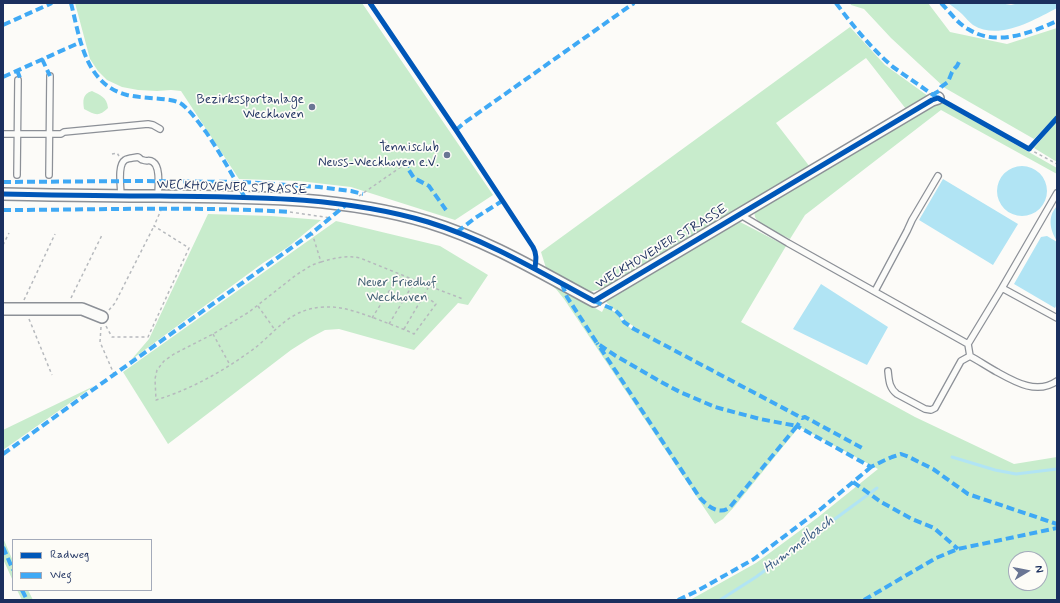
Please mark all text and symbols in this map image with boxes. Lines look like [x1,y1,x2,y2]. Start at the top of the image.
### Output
place label: Bezirkssportanlage Weckhoven [197,92,304,123]
marker: Bezirkssportanlage Weckhoven [307,102,317,112]
place label: Tennisclub Neuss-Weckhoven e.V. [318,140,439,171]
marker: Tennisclub Neuss-Weckhoven e.V. [442,150,452,160]
street label: WECKHOVENER STRASSE [156,178,308,198]
street label: WECKHOVENER STRASSE [593,202,731,292]
park label: Neuer Friedhof Weckhoven [357,275,437,306]
water label: Hummelbach [760,513,838,577]
legend [12,539,152,591]
text: Radweg [50,547,89,563]
north arrow [1008,551,1048,591]
text: N [1031,564,1046,574]
text: Weg [50,567,72,583]

